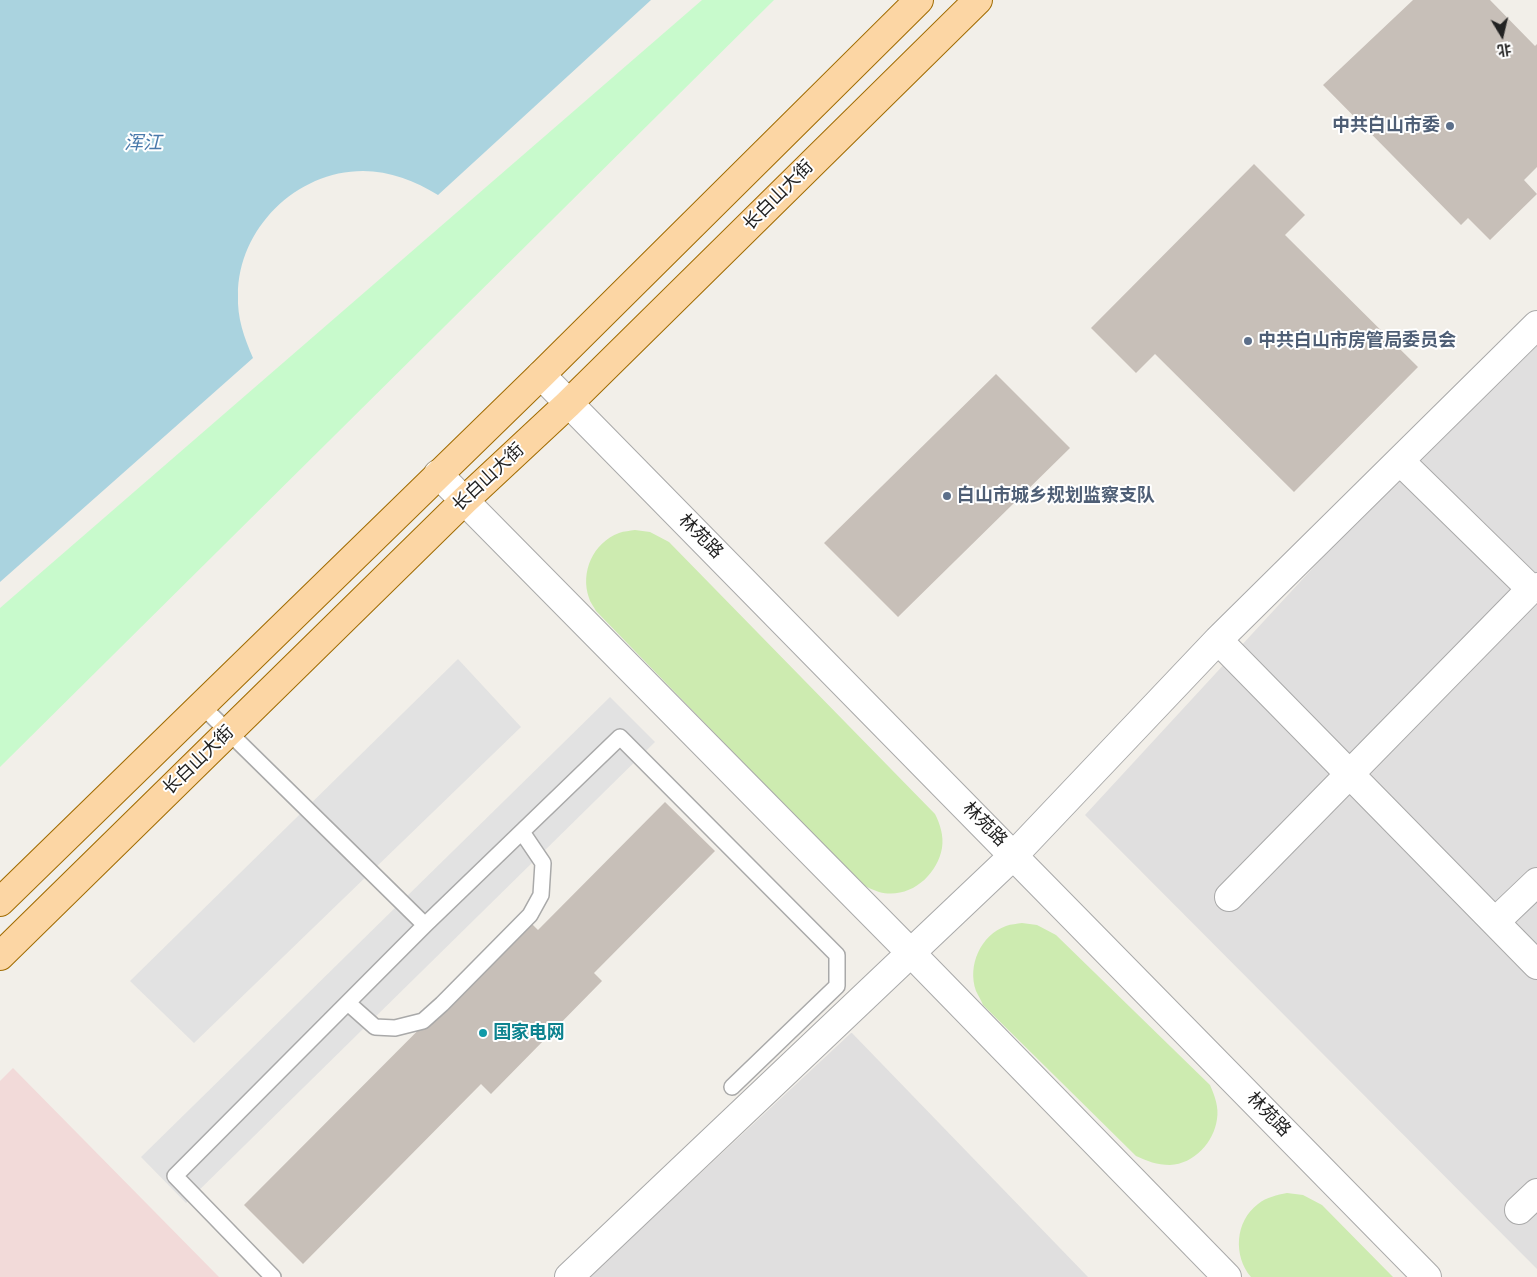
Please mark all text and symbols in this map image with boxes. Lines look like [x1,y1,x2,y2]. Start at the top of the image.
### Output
north arrow [1477,10,1527,60]
text: 北 [1496,41,1513,59]
place label: 中共白山市委 [1332,115,1440,137]
marker: 中共白山市委 [1444,120,1456,132]
water label: 浑江 [124,133,162,155]
street label: 长白山大街 [740,157,818,235]
place label: 中共白山市房管局委员会 [1258,330,1456,352]
marker: 中共白山市房管局委员会 [1242,335,1254,347]
street label: 长白山大街 [449,439,529,517]
place label: 白山市城乡规划监察支队 [957,485,1155,507]
marker: 白山市城乡规划监察支队 [941,490,953,502]
street label: 林苑路 [673,510,727,564]
street label: 长白山大街 [159,722,239,800]
street label: 林苑路 [957,798,1011,852]
place label: 国家电网 [493,1022,565,1044]
marker: 国家电网 [477,1027,489,1039]
street label: 林苑路 [1241,1088,1295,1142]

